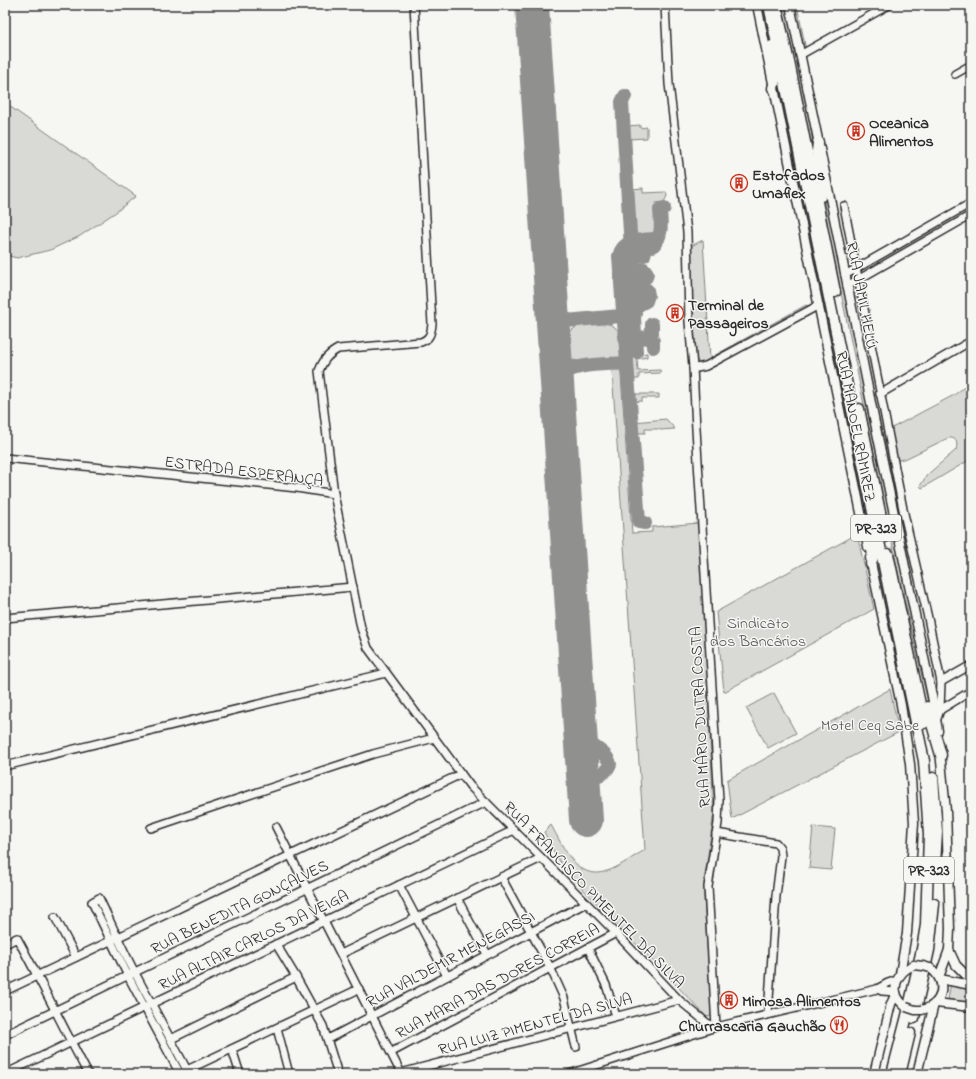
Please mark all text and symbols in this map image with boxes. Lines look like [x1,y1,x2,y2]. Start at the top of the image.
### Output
place label: Oceanica Alimentos [869,112,934,154]
building icon: Oceanica Alimentos [846,121,866,141]
place label: Estofados Umaflex [752,164,825,206]
building icon: Estofados Umaflex [729,173,749,193]
street label: RUA JAMIL HELÚ [839,240,883,351]
place label: Terminal de Passageiros [688,294,769,337]
building icon: Terminal de Passageiros [665,303,685,323]
street label: RUA MANOEL RAMIREZ [829,349,881,504]
street label: ESTRADA ESPERANÇA [163,450,325,494]
road number: PR-323 [851,515,901,541]
park label: Sindicato dos Bancários [710,612,806,654]
street label: RUA MÁRIO DUTRA COSTA [684,626,718,808]
park label: Motel Ceq Sabe [821,714,920,738]
street label: RUA FRANCISCO PIMENTEL DA SILVA [497,796,690,995]
street label: RUA BENEDITA GONÇALVES [147,854,333,961]
road number: PR-323 [904,857,954,883]
street label: RUA ALTAIR CARLOS DA VEIGA [155,884,353,997]
street label: RUA VALDEMIR MENEGASSI [362,905,540,1014]
street label: RUA MARIA DAS DORES CORREIA [392,918,604,1046]
street label: RUA LUIZ PIMENTEL DA SILVA [436,987,635,1062]
building icon: Mimosa Alimentos [719,990,739,1010]
place label: Mimosa Alimentos [742,990,861,1014]
place label: Churrascaria Gauchão [679,1015,826,1039]
restaurant icon: Churrascaria Gauchão [829,1015,849,1035]

